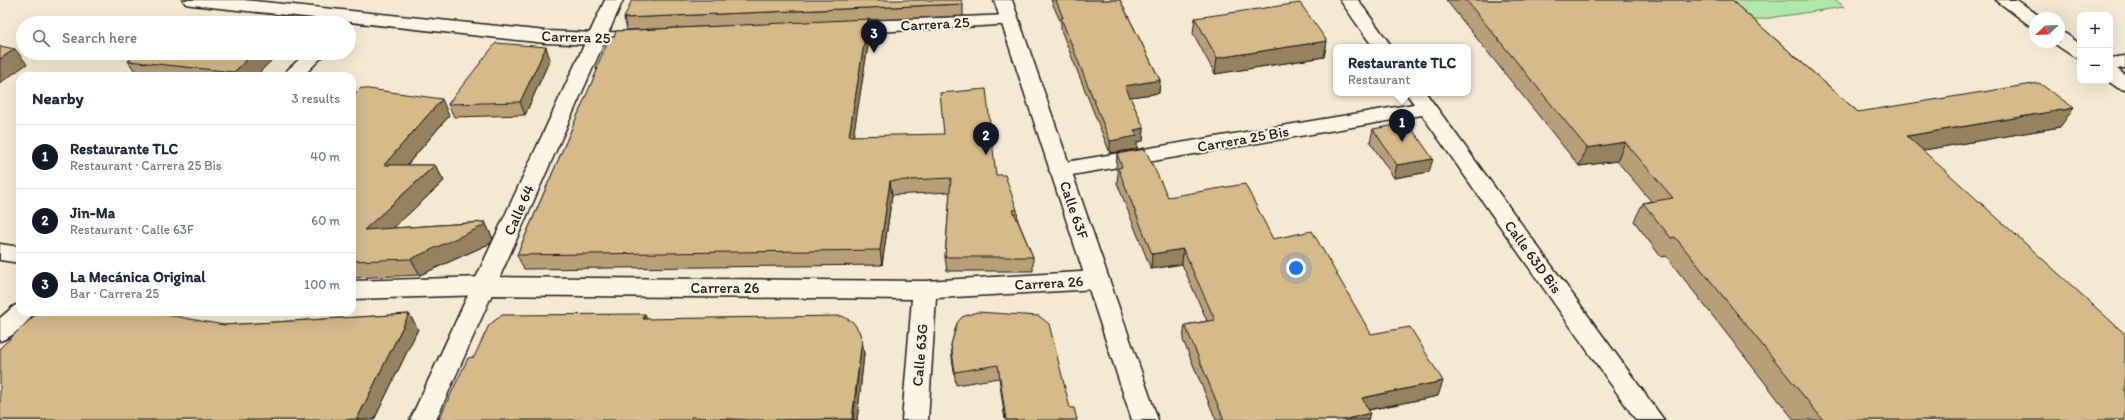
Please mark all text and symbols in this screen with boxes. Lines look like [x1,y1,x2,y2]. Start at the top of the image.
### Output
north arrow [2029,12,2065,48]
map controls [2077,12,2113,84]
button: + [2077,12,2113,48]
street label: Carrera 25 [900,13,970,35]
search box [16,16,356,60]
pin: 3 [861,20,887,53]
icon: search [30,27,52,49]
street label: Carrera 25 [541,27,611,47]
text: Search here [62,29,137,47]
popup [1333,44,1471,96]
button: − [2077,48,2113,84]
text: Restaurante TLC [1348,54,1456,72]
text: Restaurant [1348,72,1410,87]
text: Nearby [32,88,84,108]
text: 3 results [291,91,340,106]
pin: 1 [1389,109,1415,142]
pin: 2 [973,122,999,155]
street label: Carrera 25 Bis [1196,122,1291,156]
text: Restaurante TLC [70,140,178,158]
text: 1 [42,149,48,164]
text: 40 m [310,149,340,164]
text: Restaurant · Carrera 25 Bis [70,158,222,173]
street label: Calle 63F [1056,179,1092,242]
street label: Calle 64 [500,182,538,238]
text: Jin-Ma [70,204,115,222]
text: 2 [42,213,48,228]
text: 60 m [311,213,340,228]
street label: Calle 63D Bis [1500,217,1566,297]
text: Restaurant · Calle 63F [70,222,194,237]
your location [1286,258,1306,278]
text: La Mecánica Original [70,268,206,286]
street label: Carrera 26 [1014,272,1084,294]
text: 3 [41,277,49,292]
text: 100 m [304,277,340,292]
street label: Carrera 26 [690,279,760,297]
text: Bar · Carrera 25 [70,286,159,301]
street label: Calle 63G [908,323,932,387]

